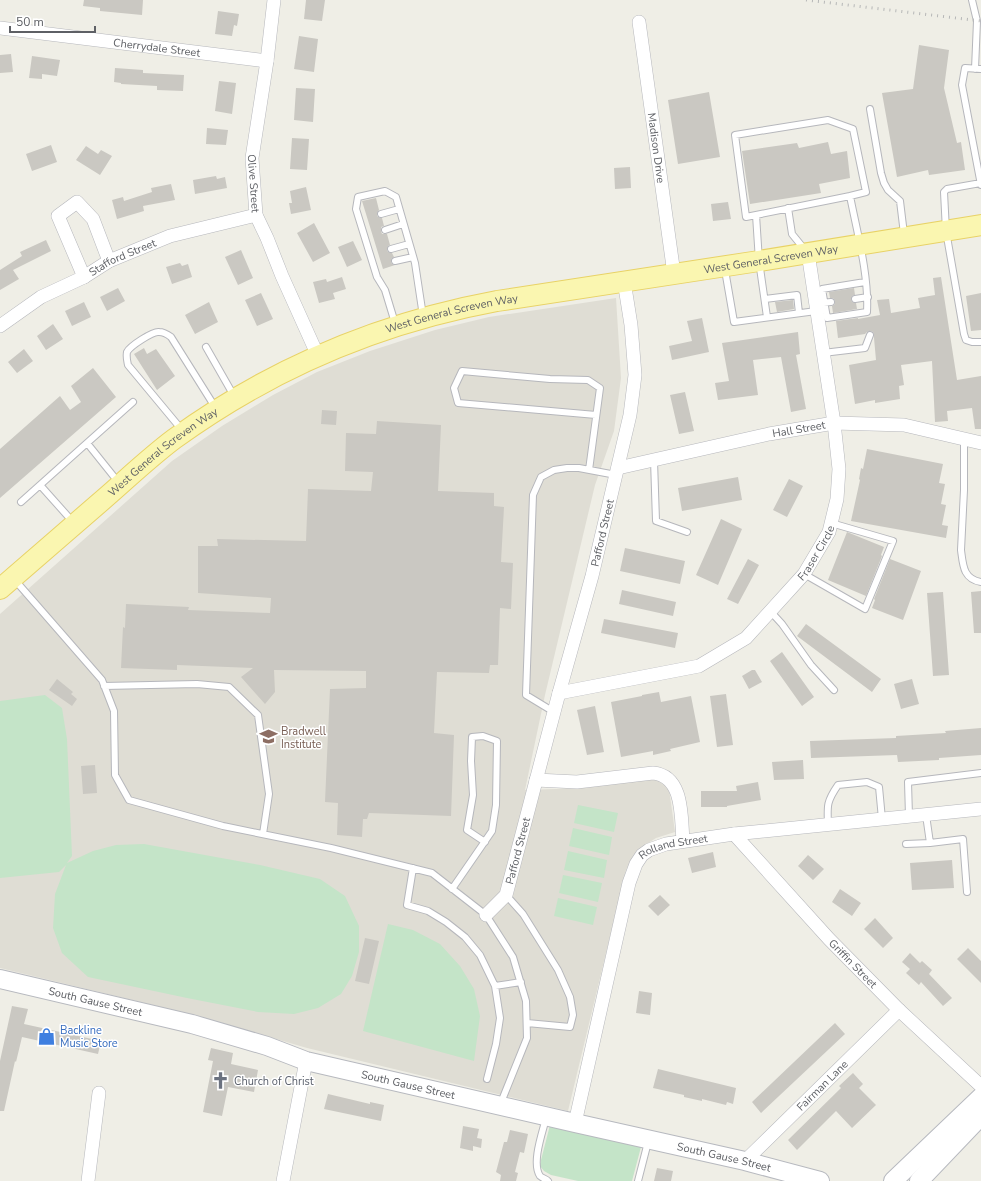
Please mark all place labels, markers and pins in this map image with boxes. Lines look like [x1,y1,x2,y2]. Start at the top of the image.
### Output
place label: Bradwell Institute [281,724,327,752]
school or university icon: Bradwell Institute [258,727,278,747]
place label: Backline Music Store [60,1023,118,1051]
shop icon: Backline Music Store [37,1026,57,1046]
church icon: Church of Christ [211,1071,231,1091]
place label: Church of Christ [234,1074,314,1089]

